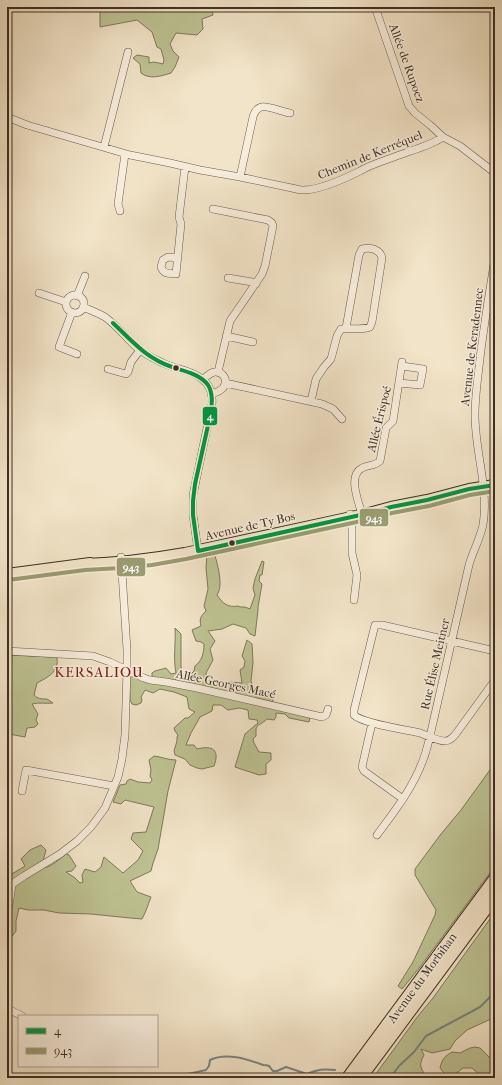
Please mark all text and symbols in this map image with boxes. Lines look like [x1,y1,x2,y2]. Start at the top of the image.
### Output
street label: Allée de Rupoez [386,21,428,105]
street label: Chemin de Kerréquel [316,127,425,182]
street label: Avenue de Keradennec [458,287,486,408]
unlabelled marker [171,363,181,373]
street label: Allée Érispoé [363,384,394,455]
line badge: 4 [202,406,218,426]
text: 4 [206,410,214,423]
line badge: 943 [359,508,389,527]
street label: Avenue de Ty Bos [203,509,297,543]
text: 943 [365,512,383,525]
unlabelled marker [227,538,237,548]
line badge: 943 [116,557,146,577]
text: 943 [122,561,140,574]
street label: Rue Élise Meitner [417,616,453,711]
district label: KERSALIOU [54,664,144,681]
street label: Allée Georges Macé [174,666,277,701]
street label: Avenue du Morbihan [384,930,459,1027]
legend [18,1015,158,1067]
text: 4 [54,1024,62,1038]
text: 943 [54,1044,72,1058]

